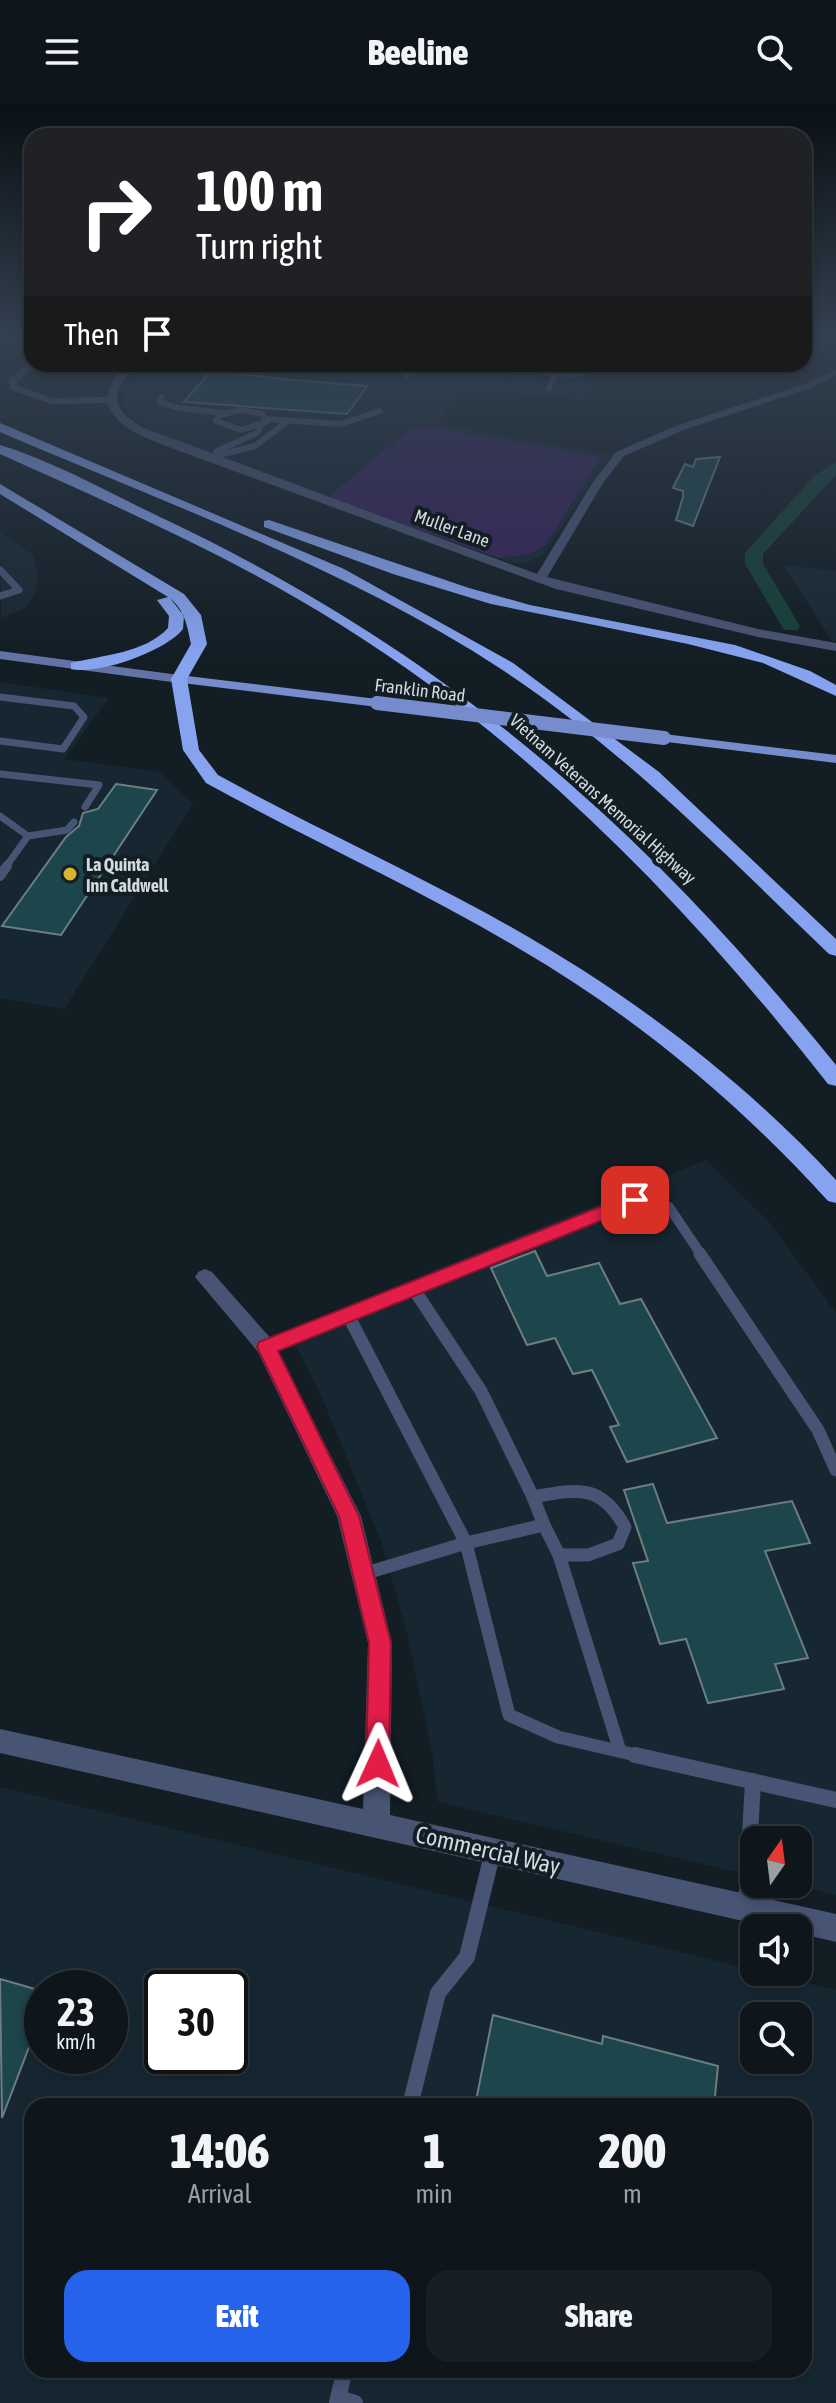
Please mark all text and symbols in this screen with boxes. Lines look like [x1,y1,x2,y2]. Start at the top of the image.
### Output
icon: menu [40,30,84,74]
icon: search [752,30,796,74]
text: Beeline [367,31,469,73]
text: 100 m [196,159,323,223]
icon: right [64,160,168,264]
text: Turn right [196,225,323,267]
icon: arrive [135,312,179,356]
text: Then [64,317,119,351]
street label: Muller Lane [412,505,492,551]
street label: Franklin Road [373,674,467,706]
street label: Vietnam Veterans Memorial Highway [506,710,700,888]
place label: La Quinta Inn Caldwell [86,854,169,896]
marker: La Quinta Inn Caldwell [61,865,79,883]
pin [601,1166,669,1234]
icon: arrive [613,1178,657,1222]
position arrow [336,1722,420,1806]
street label: Commercial Way [413,1820,563,1880]
north arrow [740,1826,812,1898]
map controls [740,1826,812,2074]
button: sound [740,1914,812,1986]
speed limit sign: 30 [144,1970,248,2074]
text: 23 [57,1989,95,2034]
button: search [740,2002,812,2074]
text: km/h [56,2030,96,2053]
text: 14:06 [170,2123,270,2178]
text: 1 [423,2123,445,2178]
text: 200 [599,2123,666,2178]
text: Arrival [188,2179,251,2209]
text: min [415,2179,453,2209]
text: m [623,2179,642,2209]
button: Exit [64,2270,410,2362]
button: Share [426,2270,772,2362]

